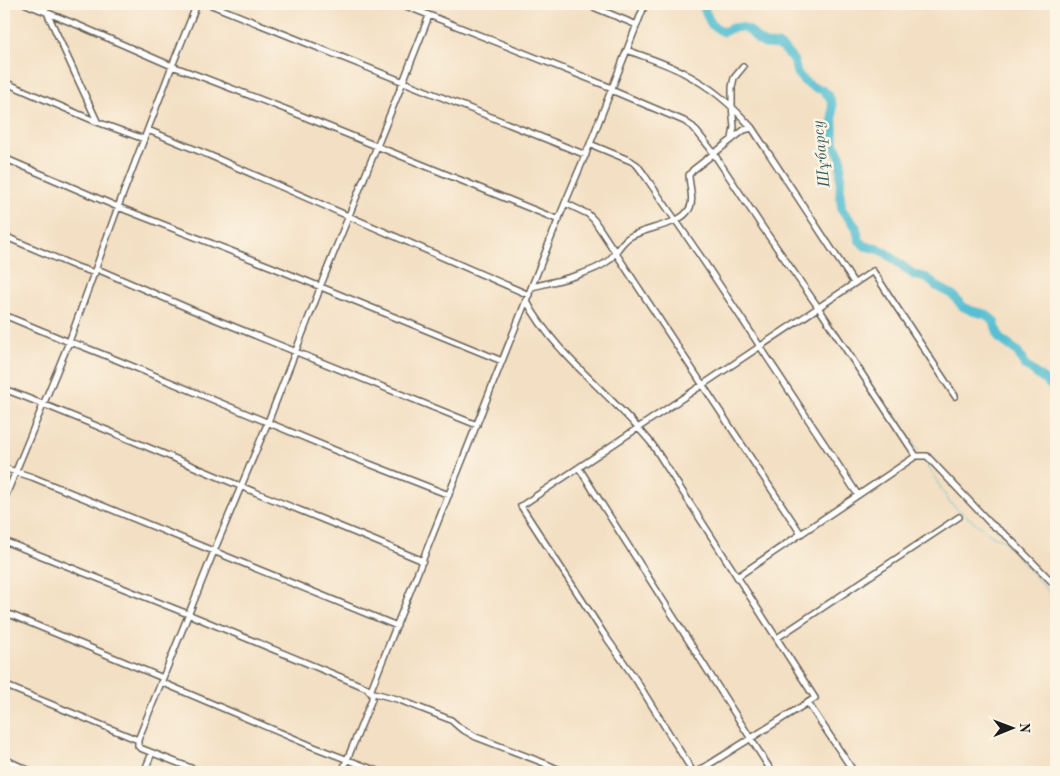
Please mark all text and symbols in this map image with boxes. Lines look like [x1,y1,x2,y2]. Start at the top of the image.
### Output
water label: Шұбарсу [810,119,834,189]
north arrow [988,704,1038,754]
text: N [1017,722,1031,734]

